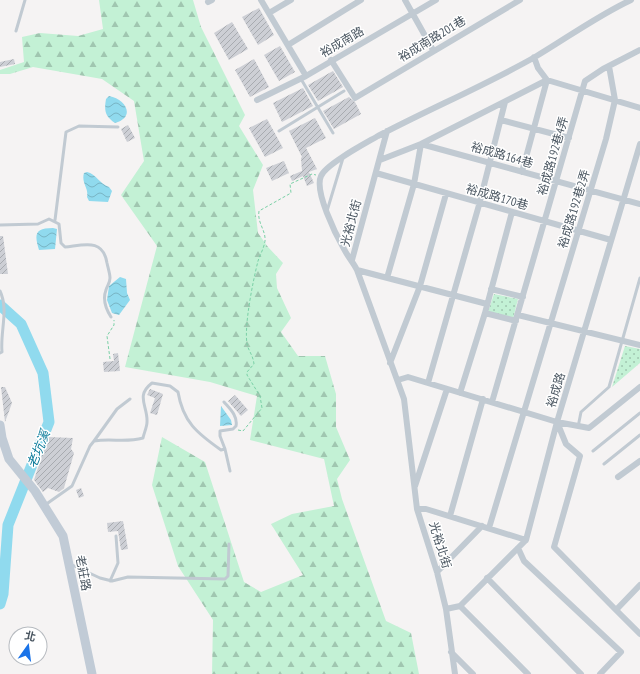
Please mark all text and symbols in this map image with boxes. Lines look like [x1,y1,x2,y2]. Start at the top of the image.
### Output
street label: 裕成南路201巷 [395,13,468,65]
street label: 裕成南路 [317,23,366,60]
street label: 裕成路192巷4弄 [534,115,571,197]
street label: 裕成路164巷 [469,138,535,171]
street label: 裕成路192巷2弄 [554,168,593,250]
street label: 裕成路170巷 [464,180,530,213]
street label: 光裕北街 [337,198,364,248]
street label: 裕成路 [543,370,568,409]
water label: 老坑溪 [23,426,54,470]
street label: 光裕北街 [426,520,455,570]
street label: 老莊路 [73,554,94,592]
north arrow [8,626,48,666]
text: 北 [23,628,37,644]

